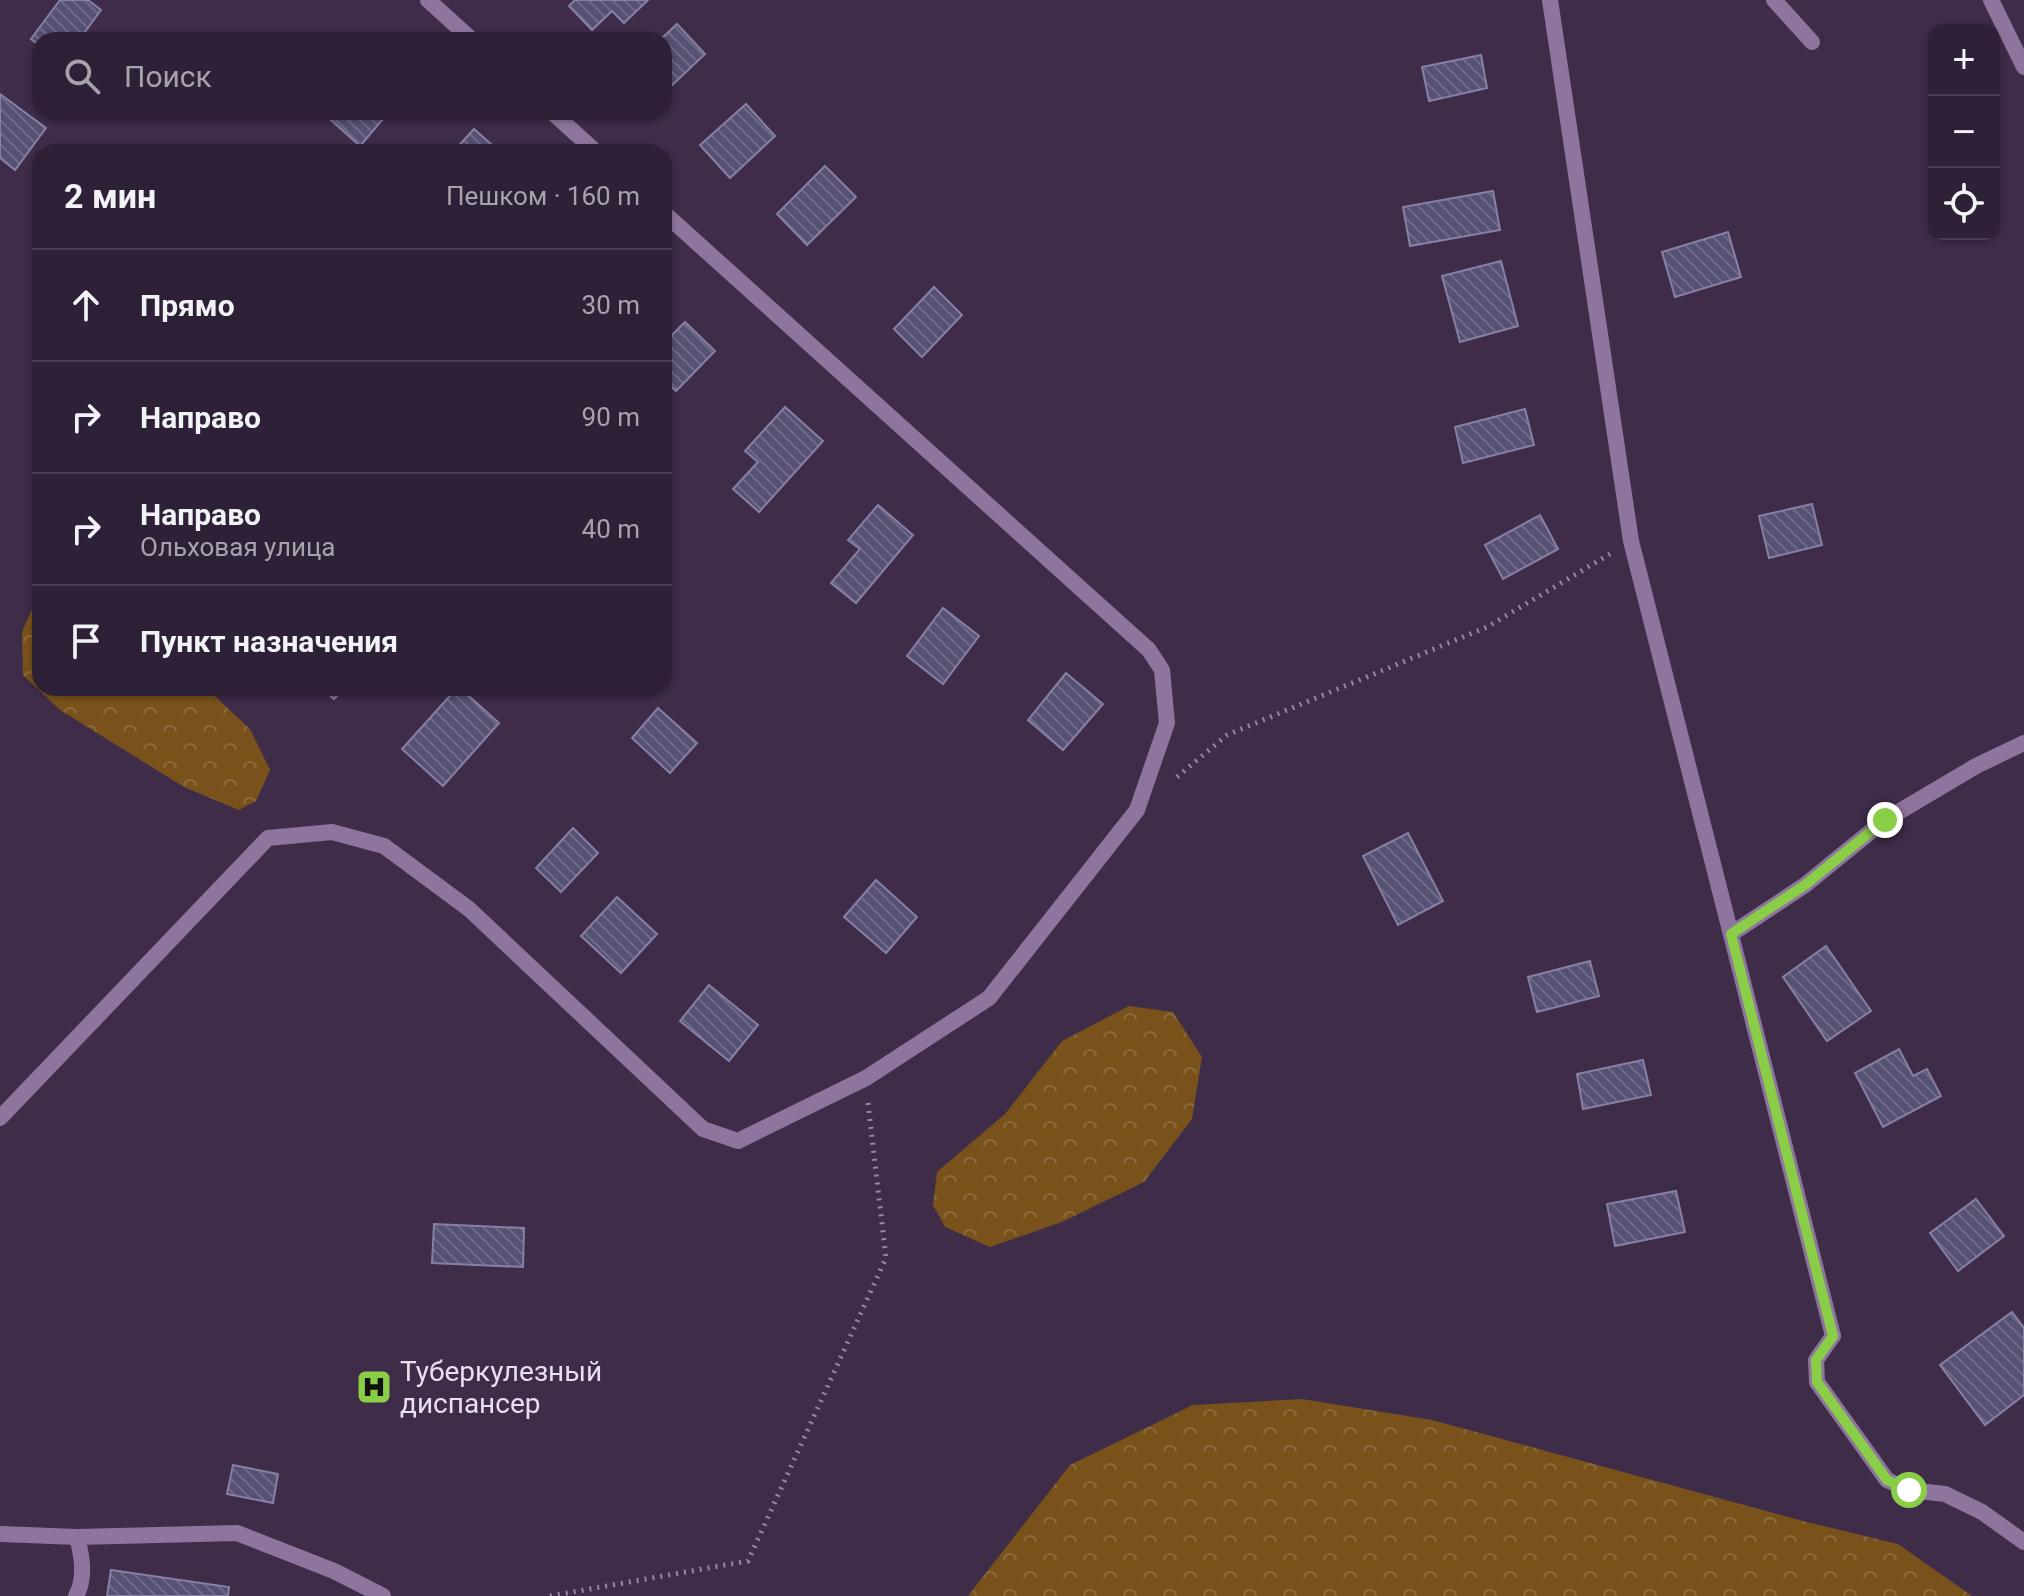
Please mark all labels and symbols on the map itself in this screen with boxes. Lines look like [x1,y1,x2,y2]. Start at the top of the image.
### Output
route end [1867,802,1903,838]
place label: Туберкулезный диспансер [400,1355,602,1420]
hospital icon: Туберкулезный диспансер [355,1368,393,1406]
route start [1891,1472,1927,1508]

